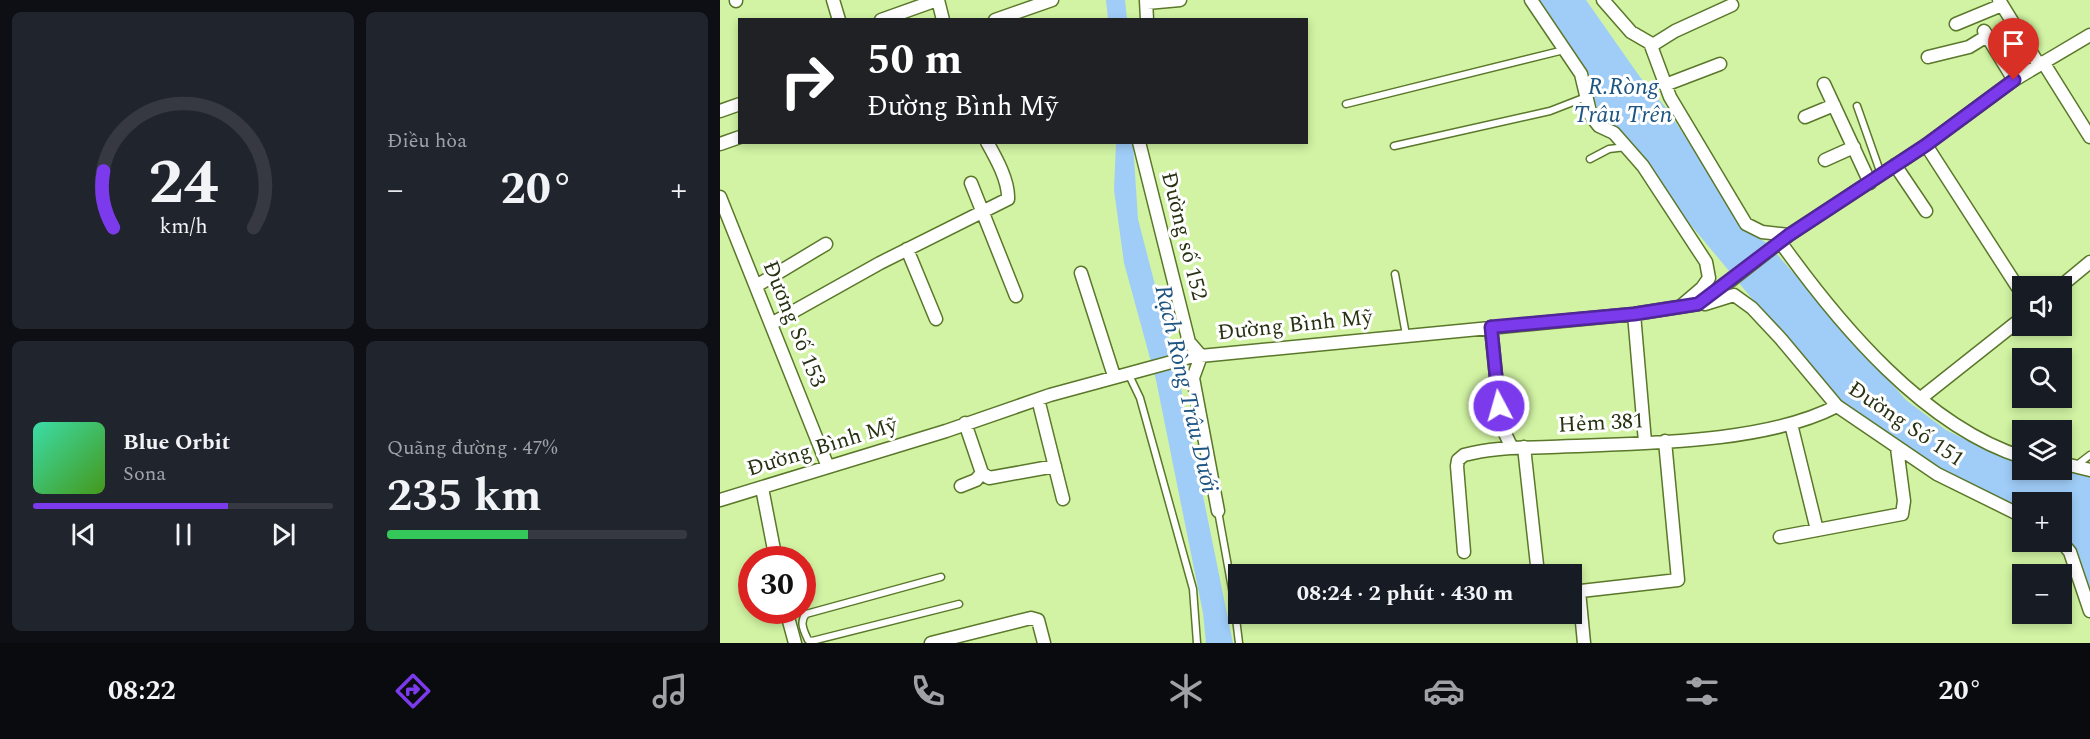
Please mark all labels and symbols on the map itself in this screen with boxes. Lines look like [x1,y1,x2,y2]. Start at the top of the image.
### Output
pin [1988,18,2039,80]
water label: R.Ròng Trâu Trên [1573,69,1673,133]
street label: Đường số 152 [1152,168,1216,304]
street label: Đương Số 153 [754,256,834,392]
water label: Rạch Ròng Trâu Dưới [1145,281,1227,497]
street label: Đường Bình Mỹ [1216,300,1376,350]
street label: Đường Số 151 [1841,373,1971,475]
position arrow [1467,374,1531,438]
street label: Hẻm 381 [1557,404,1645,442]
street label: Đường Bình Mỹ [743,408,903,486]
speed limit sign: 30 [738,546,816,624]

